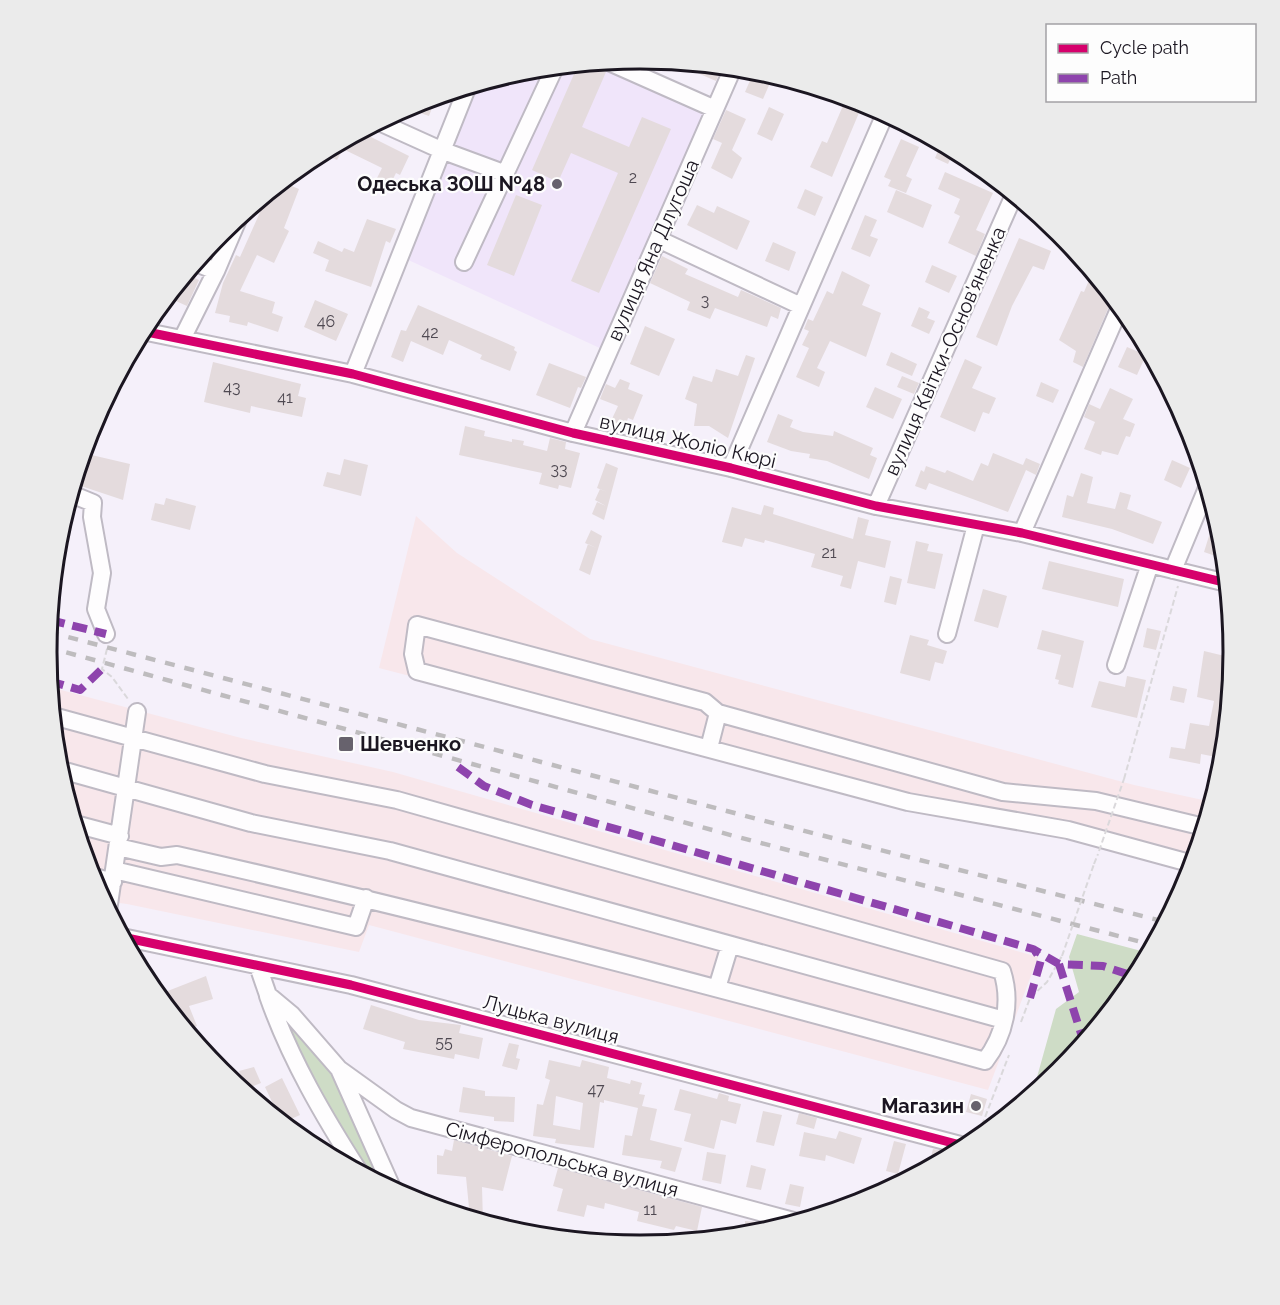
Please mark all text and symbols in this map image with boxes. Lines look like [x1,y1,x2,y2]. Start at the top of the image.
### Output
legend [1046,24,1256,102]
text: Cycle path [1100,37,1189,58]
text: Path [1100,67,1137,88]
street label: вулиця Яна Длугоша [602,155,704,345]
house number: 2 [629,168,637,187]
place label: Одеська ЗОШ №48 [357,172,545,196]
marker: Одеська ЗОШ №48 [550,177,564,191]
street label: вулиця Квітки-Основ'яненка [879,223,1011,479]
house number: 3 [701,291,709,310]
house number: 46 [317,312,335,331]
house number: 42 [421,323,439,342]
house number: 43 [223,378,241,397]
house number: 41 [277,388,293,407]
street label: вулиця Жоліо Кюрі [597,409,779,473]
house number: 33 [550,460,568,479]
house number: 21 [821,543,837,562]
place label: Шевченко [360,732,461,756]
marker: Шевченко [337,735,355,753]
street label: Луцька вулиця [480,989,622,1049]
house number: 55 [435,1033,453,1052]
house number: 47 [587,1080,605,1099]
place label: Магазин [881,1094,964,1118]
marker: Магазин [969,1099,983,1113]
street label: Сімферопольська вулиця [443,1116,681,1202]
house number: 11 [643,1200,657,1219]

